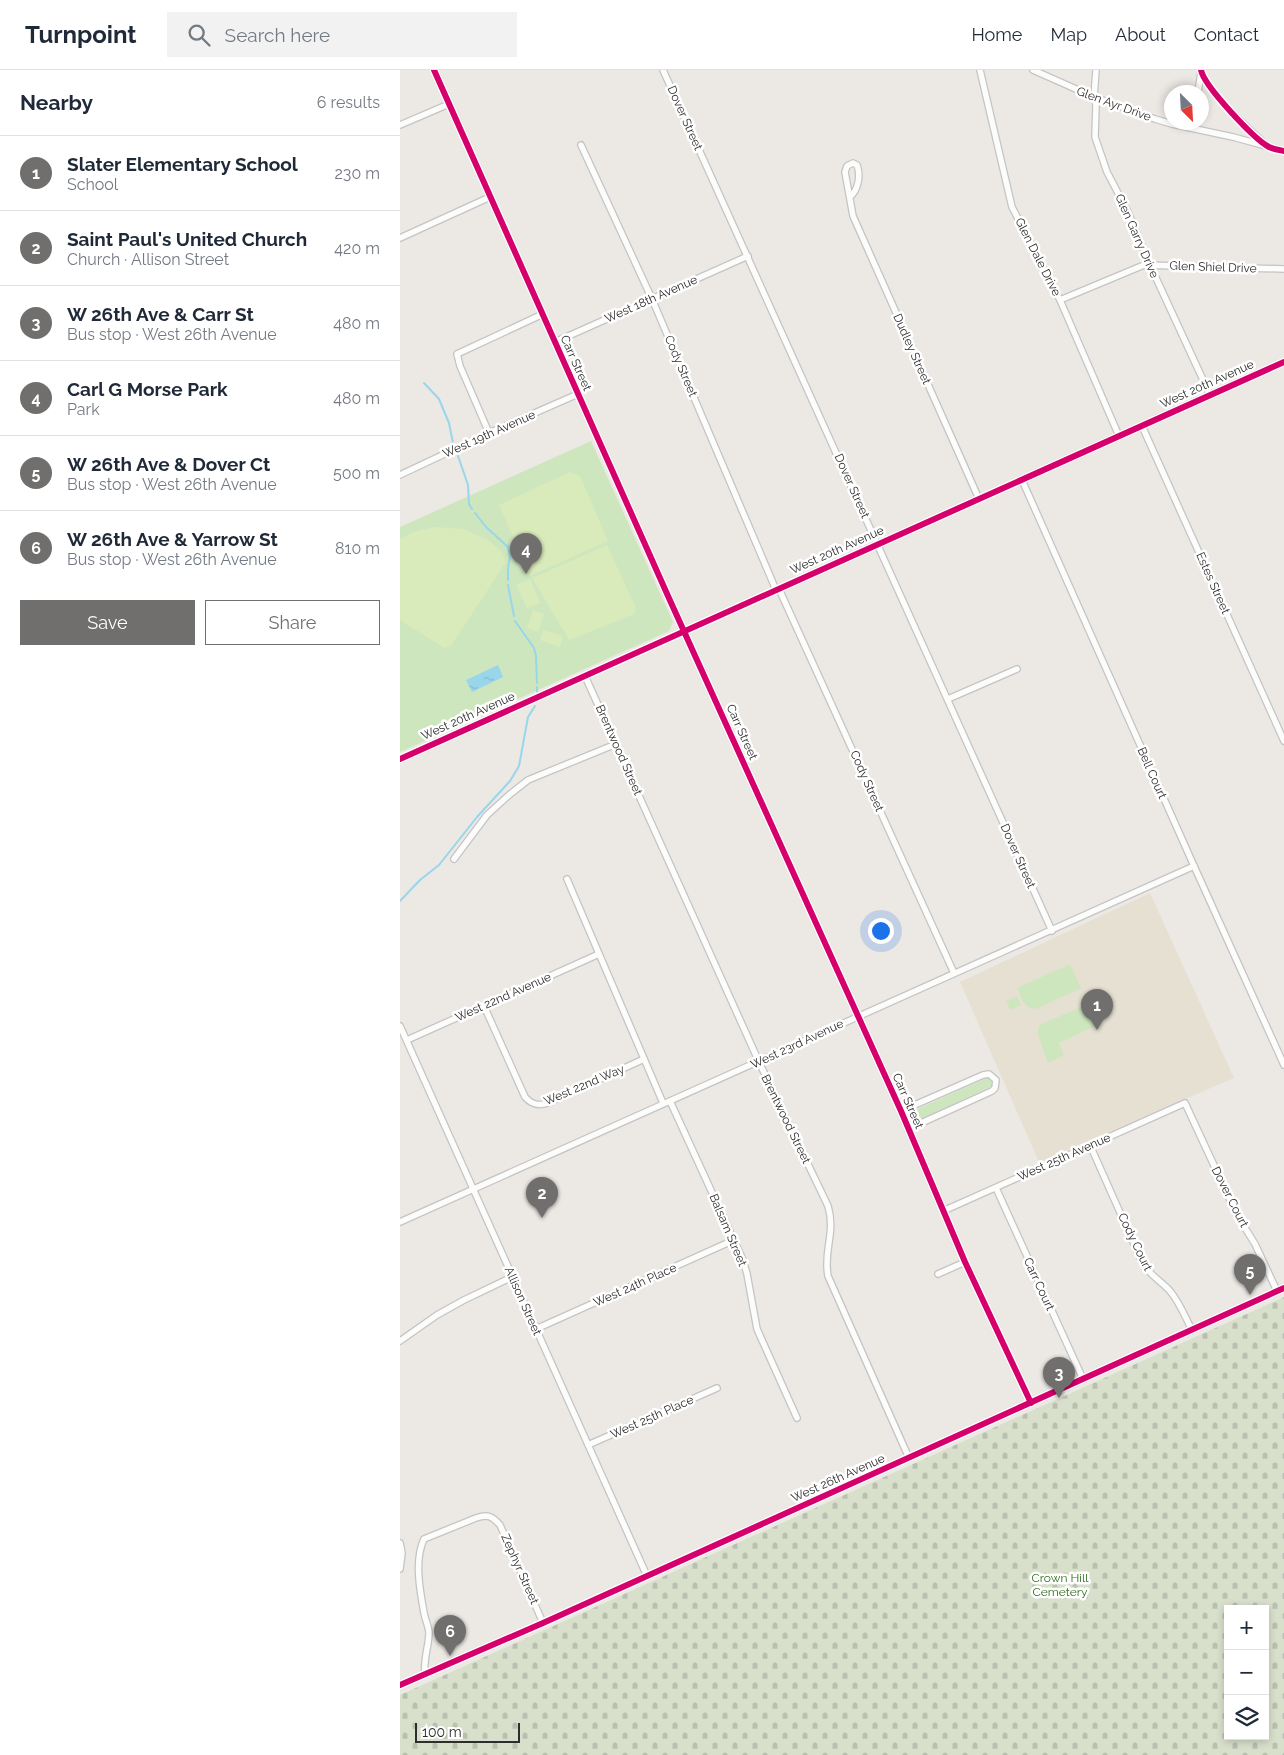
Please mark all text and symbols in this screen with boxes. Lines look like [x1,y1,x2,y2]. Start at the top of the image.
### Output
search box [167,12,517,57]
text: Turnpoint [25,20,137,49]
icon: search [185,21,213,49]
text: Search here [225,24,330,46]
text: Home [971,24,1022,45]
text: Map [1050,24,1087,45]
text: About [1115,24,1166,45]
text: Contact [1194,24,1259,45]
street label: Dover Street [665,84,705,152]
street label: Glen Ayr Drive [1075,84,1153,124]
north arrow [1164,85,1209,130]
text: Nearby [20,90,93,115]
text: 6 results [317,93,380,112]
text: Slater Elementary School [67,153,298,175]
text: 1 [32,164,40,183]
text: 230 m [335,164,380,183]
text: School [67,175,118,194]
street label: Glen Garry Drive [1112,192,1162,280]
street label: Glen Dale Drive [1012,215,1064,299]
text: Saint Paul's United Church [67,228,307,250]
text: 2 [31,239,41,258]
text: 420 m [334,239,380,258]
text: Church · Allison Street [67,250,229,269]
street label: Glen Shiel Drive [1169,258,1257,276]
street label: West 18th Avenue [603,272,699,326]
text: W 26th Ave & Carr St [67,303,254,325]
street label: Dudley Street [890,312,934,386]
text: 3 [32,314,40,333]
text: 480 m [333,314,380,333]
text: Bus stop · West 26th Avenue [67,325,277,344]
street label: Carr Street [558,333,594,393]
street label: Cody Street [662,333,700,399]
street label: West 20th Avenue [1158,357,1256,411]
text: Carl G Morse Park [67,378,228,400]
text: 4 [31,389,41,408]
text: 480 m [333,389,380,408]
text: Park [67,400,100,419]
street label: West 19th Avenue [441,407,537,461]
street label: Dover Street [832,452,872,520]
text: W 26th Ave & Dover Ct [67,453,270,475]
text: 5 [32,464,40,483]
text: 500 m [333,464,380,483]
text: Bus stop · West 26th Avenue [67,475,277,494]
street label: West 20th Avenue [788,523,886,577]
text: W 26th Ave & Yarrow St [67,528,278,550]
pin: 4 [510,533,542,574]
text: 6 [31,539,41,558]
text: 810 m [335,539,380,558]
text: Bus stop · West 26th Avenue [67,550,277,569]
street label: Estes Street [1193,550,1233,616]
button: Save [20,600,195,645]
button: Share [205,600,380,645]
street label: West 20th Avenue [419,689,517,743]
street label: Carr Street [724,702,760,762]
street label: Brentwood Street [593,703,645,797]
street label: Bell Court [1134,745,1170,801]
street label: Cody Street [847,748,887,814]
street label: Dover Street [998,822,1038,890]
your location [868,918,894,944]
street label: West 22nd Avenue [453,970,553,1024]
pin: 1 [1081,989,1113,1030]
street label: West 23rd Avenue [748,1016,846,1072]
street label: West 22nd Way [542,1062,627,1108]
street label: Carr Street [890,1071,926,1131]
street label: Brentwood Street [758,1072,814,1166]
street label: West 25th Avenue [1015,1130,1113,1184]
street label: Dover Court [1209,1164,1251,1230]
pin: 2 [526,1177,558,1218]
street label: Balsam Street [706,1192,750,1268]
street label: Cody Court [1115,1211,1155,1273]
pin: 5 [1234,1254,1266,1295]
street label: Carr Court [1021,1255,1057,1313]
street label: West 24th Place [591,1260,679,1310]
street label: Allison Street [502,1265,544,1337]
pin: 3 [1043,1357,1075,1398]
street label: West 25th Place [608,1392,696,1442]
street label: West 26th Avenue [789,1451,887,1505]
street label: Zephyr Street [498,1532,542,1606]
park label: Crown Hill Cemetery [1032,1571,1089,1599]
map controls [1224,1605,1269,1740]
button: + [1224,1605,1269,1650]
pin: 6 [434,1615,466,1656]
button: − [1224,1650,1269,1695]
button: layers [1224,1695,1269,1740]
scale bar [415,1720,520,1743]
text: 100 m [422,1724,462,1740]

